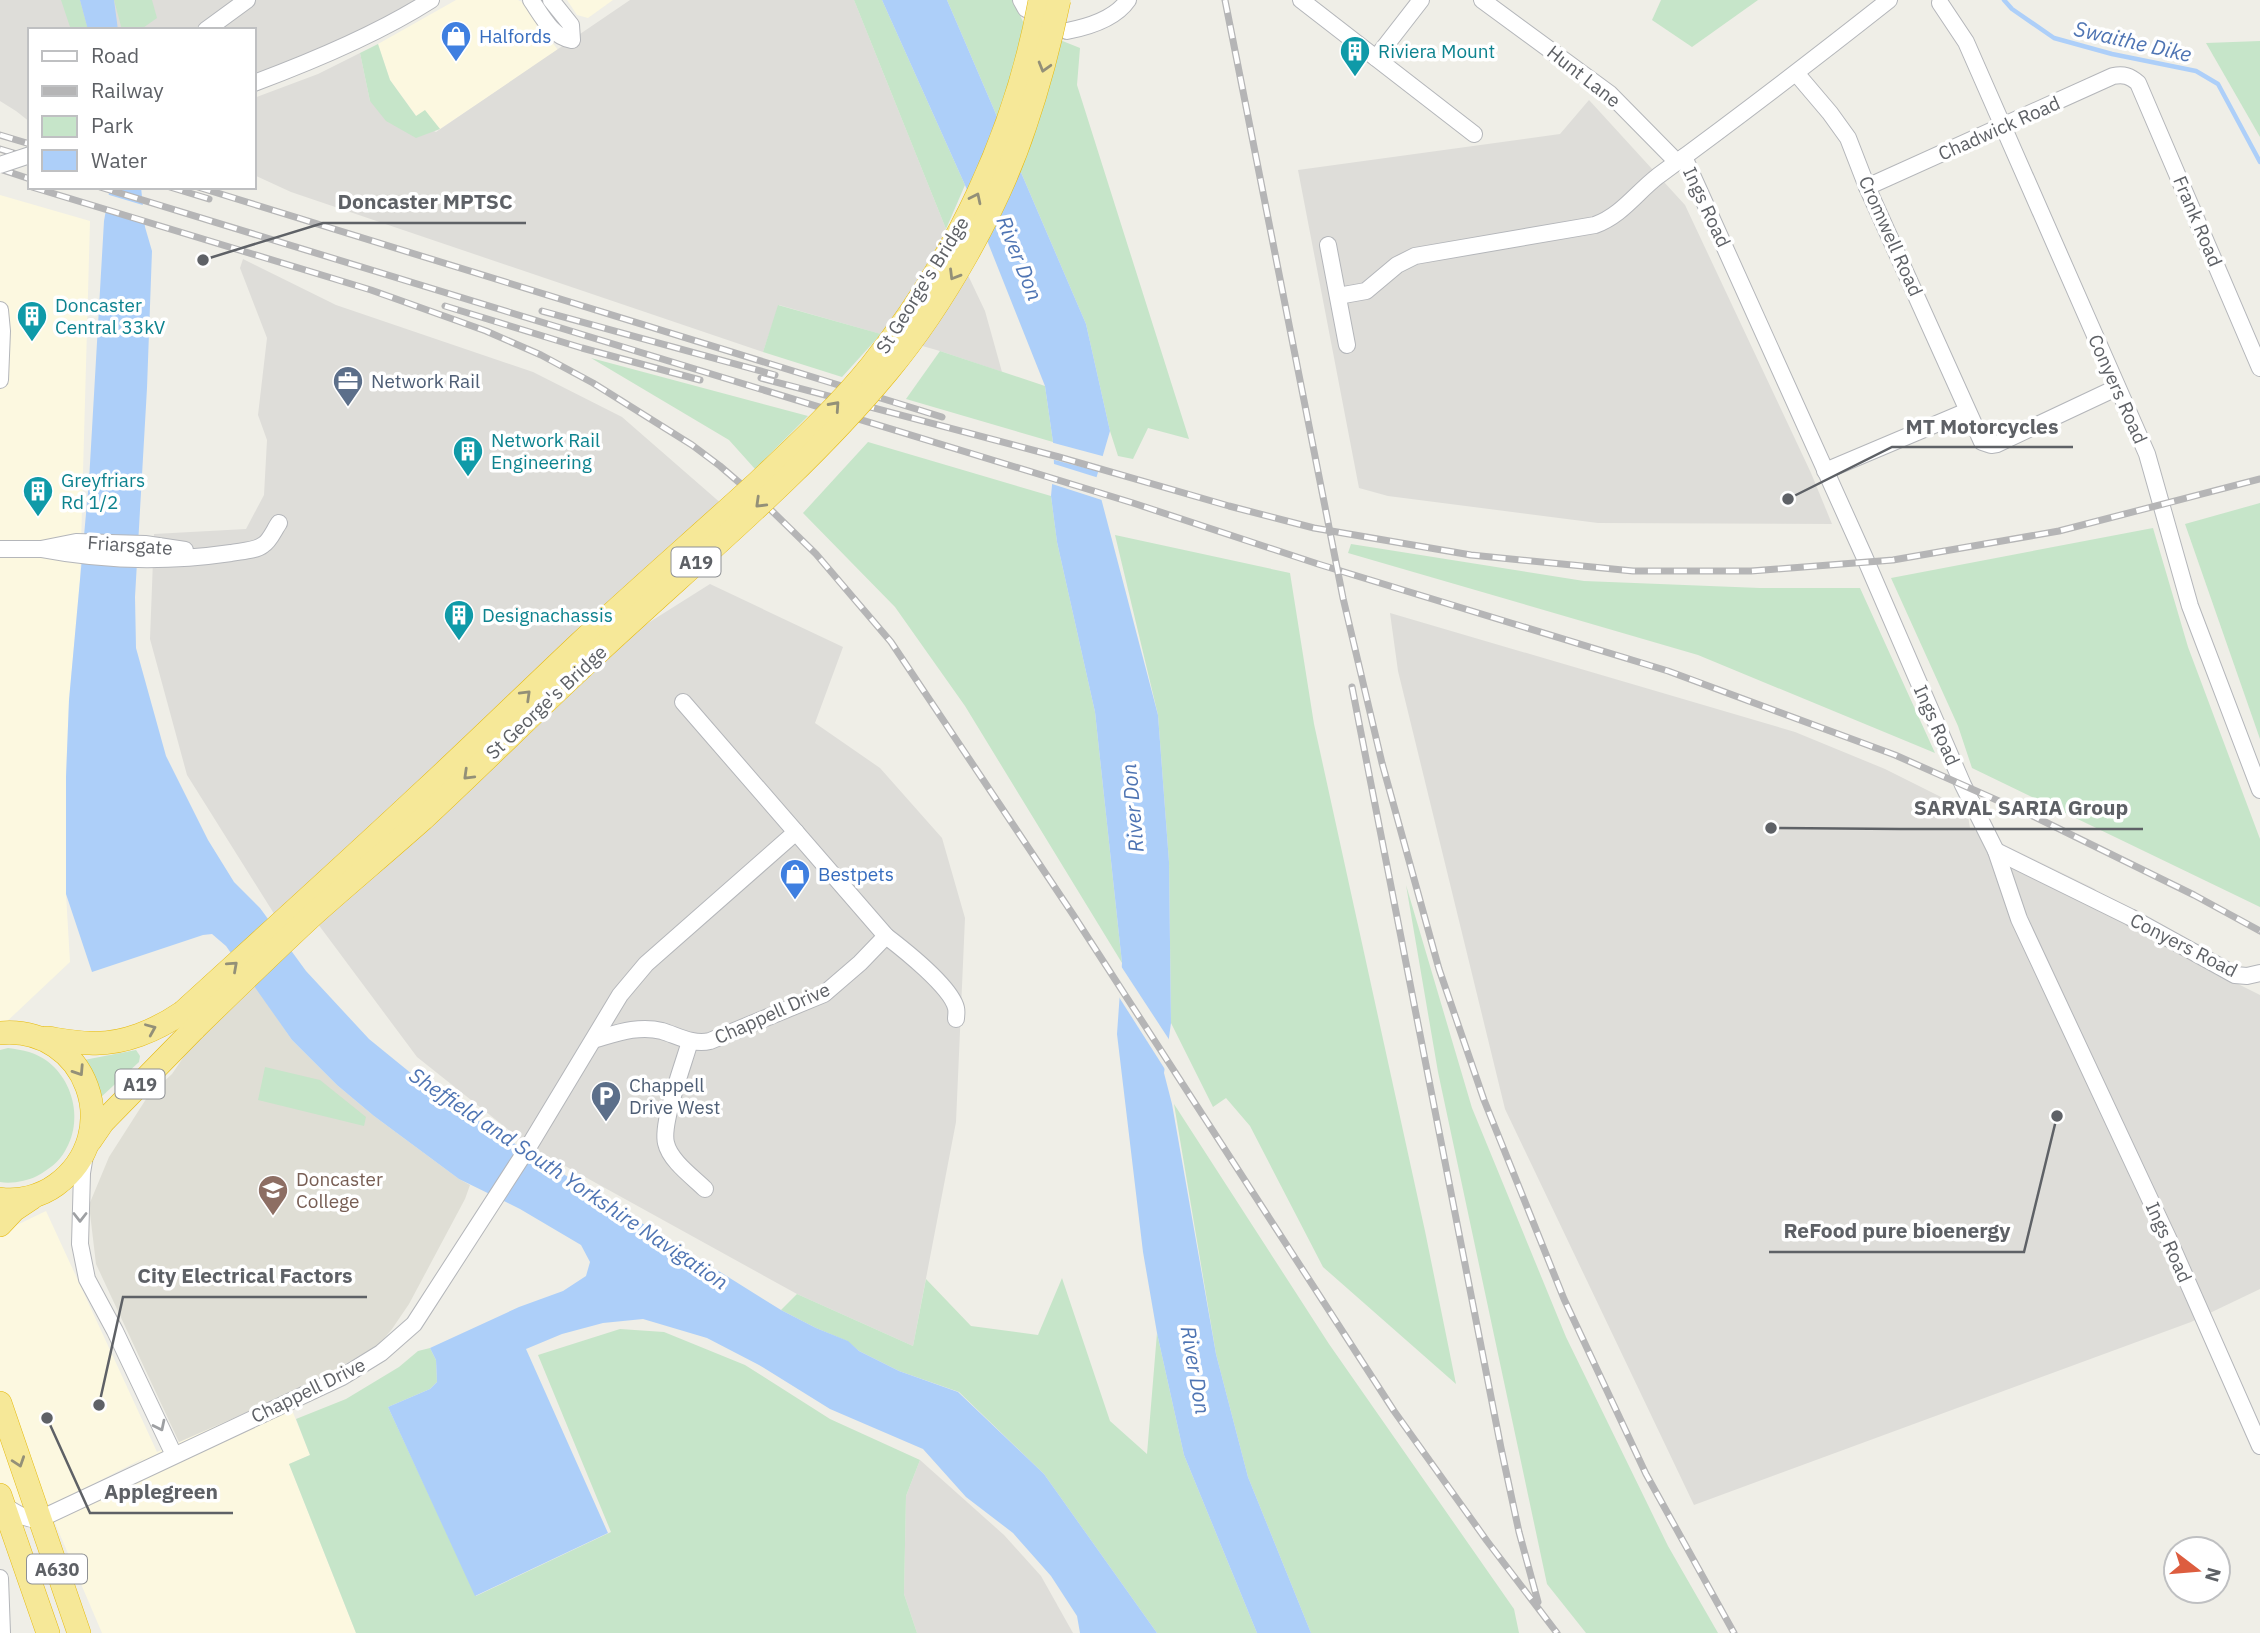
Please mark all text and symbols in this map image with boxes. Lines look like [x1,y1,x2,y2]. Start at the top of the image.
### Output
water label: Swaithe Dike [2071,14,2195,68]
shop icon: Halfords [439,19,473,63]
place label: Halfords [479,24,552,48]
legend [28,28,256,189]
building icon: Riviera Mount [1338,34,1372,78]
place label: Riviera Mount [1378,39,1495,63]
street label: Hunt Lane [1542,40,1626,112]
text: Road [91,41,139,69]
one-way arrow [1037,60,1052,72]
text: Railway [91,76,164,104]
street label: Chadwick Road [1934,90,2064,166]
text: Park [91,111,134,139]
text: Water [91,146,148,174]
street label: Ings Road [1678,163,1736,251]
street label: Cromwell Road [1854,172,1928,300]
street label: Frank Road [2168,172,2228,270]
callout: Doncaster MPTSC [323,181,526,223]
text: Doncaster MPTSC [337,187,513,215]
one-way arrow [967,193,981,205]
water label: River Don [990,211,1050,305]
street label: St George's Bridge [870,212,974,358]
one-way arrow [949,267,962,280]
place label: Doncaster Central 33kV [55,293,166,339]
building icon: Doncaster Central 33kV [15,299,49,343]
street label: Conyers Road [2083,331,2153,447]
office icon: Network Rail [331,364,365,408]
place label: Network Rail [371,369,480,393]
one-way arrow [827,401,839,414]
callout: MT Motorcycles [1892,405,2073,447]
text: MT Motorcycles [1905,412,2059,440]
place label: Network Rail Engineering [491,428,600,474]
building icon: Network Rail Engineering [451,434,485,478]
place label: Greyfriars Rd 1/2 [61,468,145,514]
building icon: Greyfriars Rd 1/2 [21,474,55,518]
one-way arrow [755,494,768,507]
street label: Friarsgate [87,530,173,560]
road number: A19 [672,548,720,576]
building icon: Designachassis [442,598,476,642]
place label: Designachassis [482,603,613,627]
street label: St George's Bridge [480,640,612,764]
street label: Ings Road [1909,681,1965,769]
one-way arrow [518,690,531,703]
water label: River Don [1114,762,1150,854]
one-way arrow [463,767,476,780]
callout: SARVAL SARIA Group [1900,787,2143,829]
text: SARVAL SARIA Group [1914,793,2128,821]
shop icon: Bestpets [778,857,812,901]
place label: Bestpets [818,862,894,886]
street label: Conyers Road [2126,908,2242,982]
one-way arrow [225,961,238,974]
street label: Chappell Drive [710,977,834,1049]
one-way arrow [144,1023,156,1037]
water label: Sheffield and South Yorkshire Navigation [404,1060,734,1296]
one-way arrow [70,1063,83,1076]
road number: A19 [116,1070,164,1098]
place label: Chappell Drive West [629,1073,720,1119]
parking icon: Chappell Drive West [589,1079,623,1123]
place label: Doncaster College [296,1167,383,1213]
school or university icon: Doncaster College [256,1173,290,1217]
street label: Ings Road [2141,1198,2197,1286]
callout: ReFood pure bioenergy [1769,1210,2024,1252]
one-way arrow [73,1211,88,1222]
text: ReFood pure bioenergy [1784,1216,2011,1244]
callout: City Electrical Factors [123,1255,367,1297]
text: City Electrical Factors [137,1261,353,1289]
water label: River Don [1174,1324,1218,1416]
street label: Chappell Drive [247,1352,369,1428]
one-way arrow [152,1419,166,1431]
one-way arrow [11,1455,25,1467]
callout: Applegreen [90,1471,233,1513]
text: Applegreen [104,1477,218,1505]
north arrow [2162,1535,2232,1605]
road number: A630 [27,1554,87,1584]
text: N [2200,1565,2227,1585]

